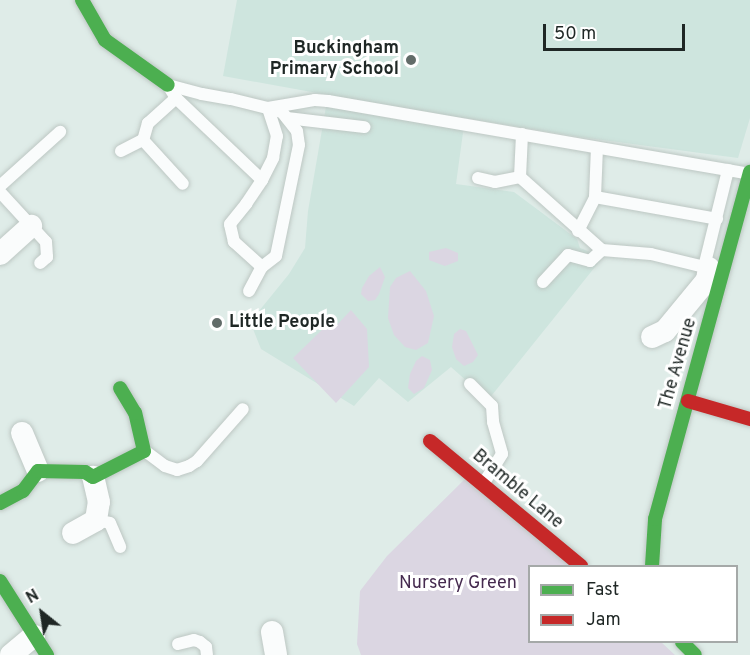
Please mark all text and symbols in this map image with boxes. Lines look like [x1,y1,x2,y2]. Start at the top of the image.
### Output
scale bar [546,12,688,50]
text: 50 m [554,23,596,46]
place label: Buckingham Primary School [270,39,399,82]
marker: Buckingham Primary School [404,53,418,67]
place label: Little People [229,312,335,334]
street label: The Avenue [656,315,702,413]
marker: Little People [210,316,224,330]
street label: Bramble Lane [467,446,567,534]
legend [528,565,738,643]
park label: Nursery Green [399,573,517,595]
text: Fast [586,579,619,602]
north arrow [12,583,72,643]
text: N [23,586,43,609]
text: Jam [586,609,621,632]

